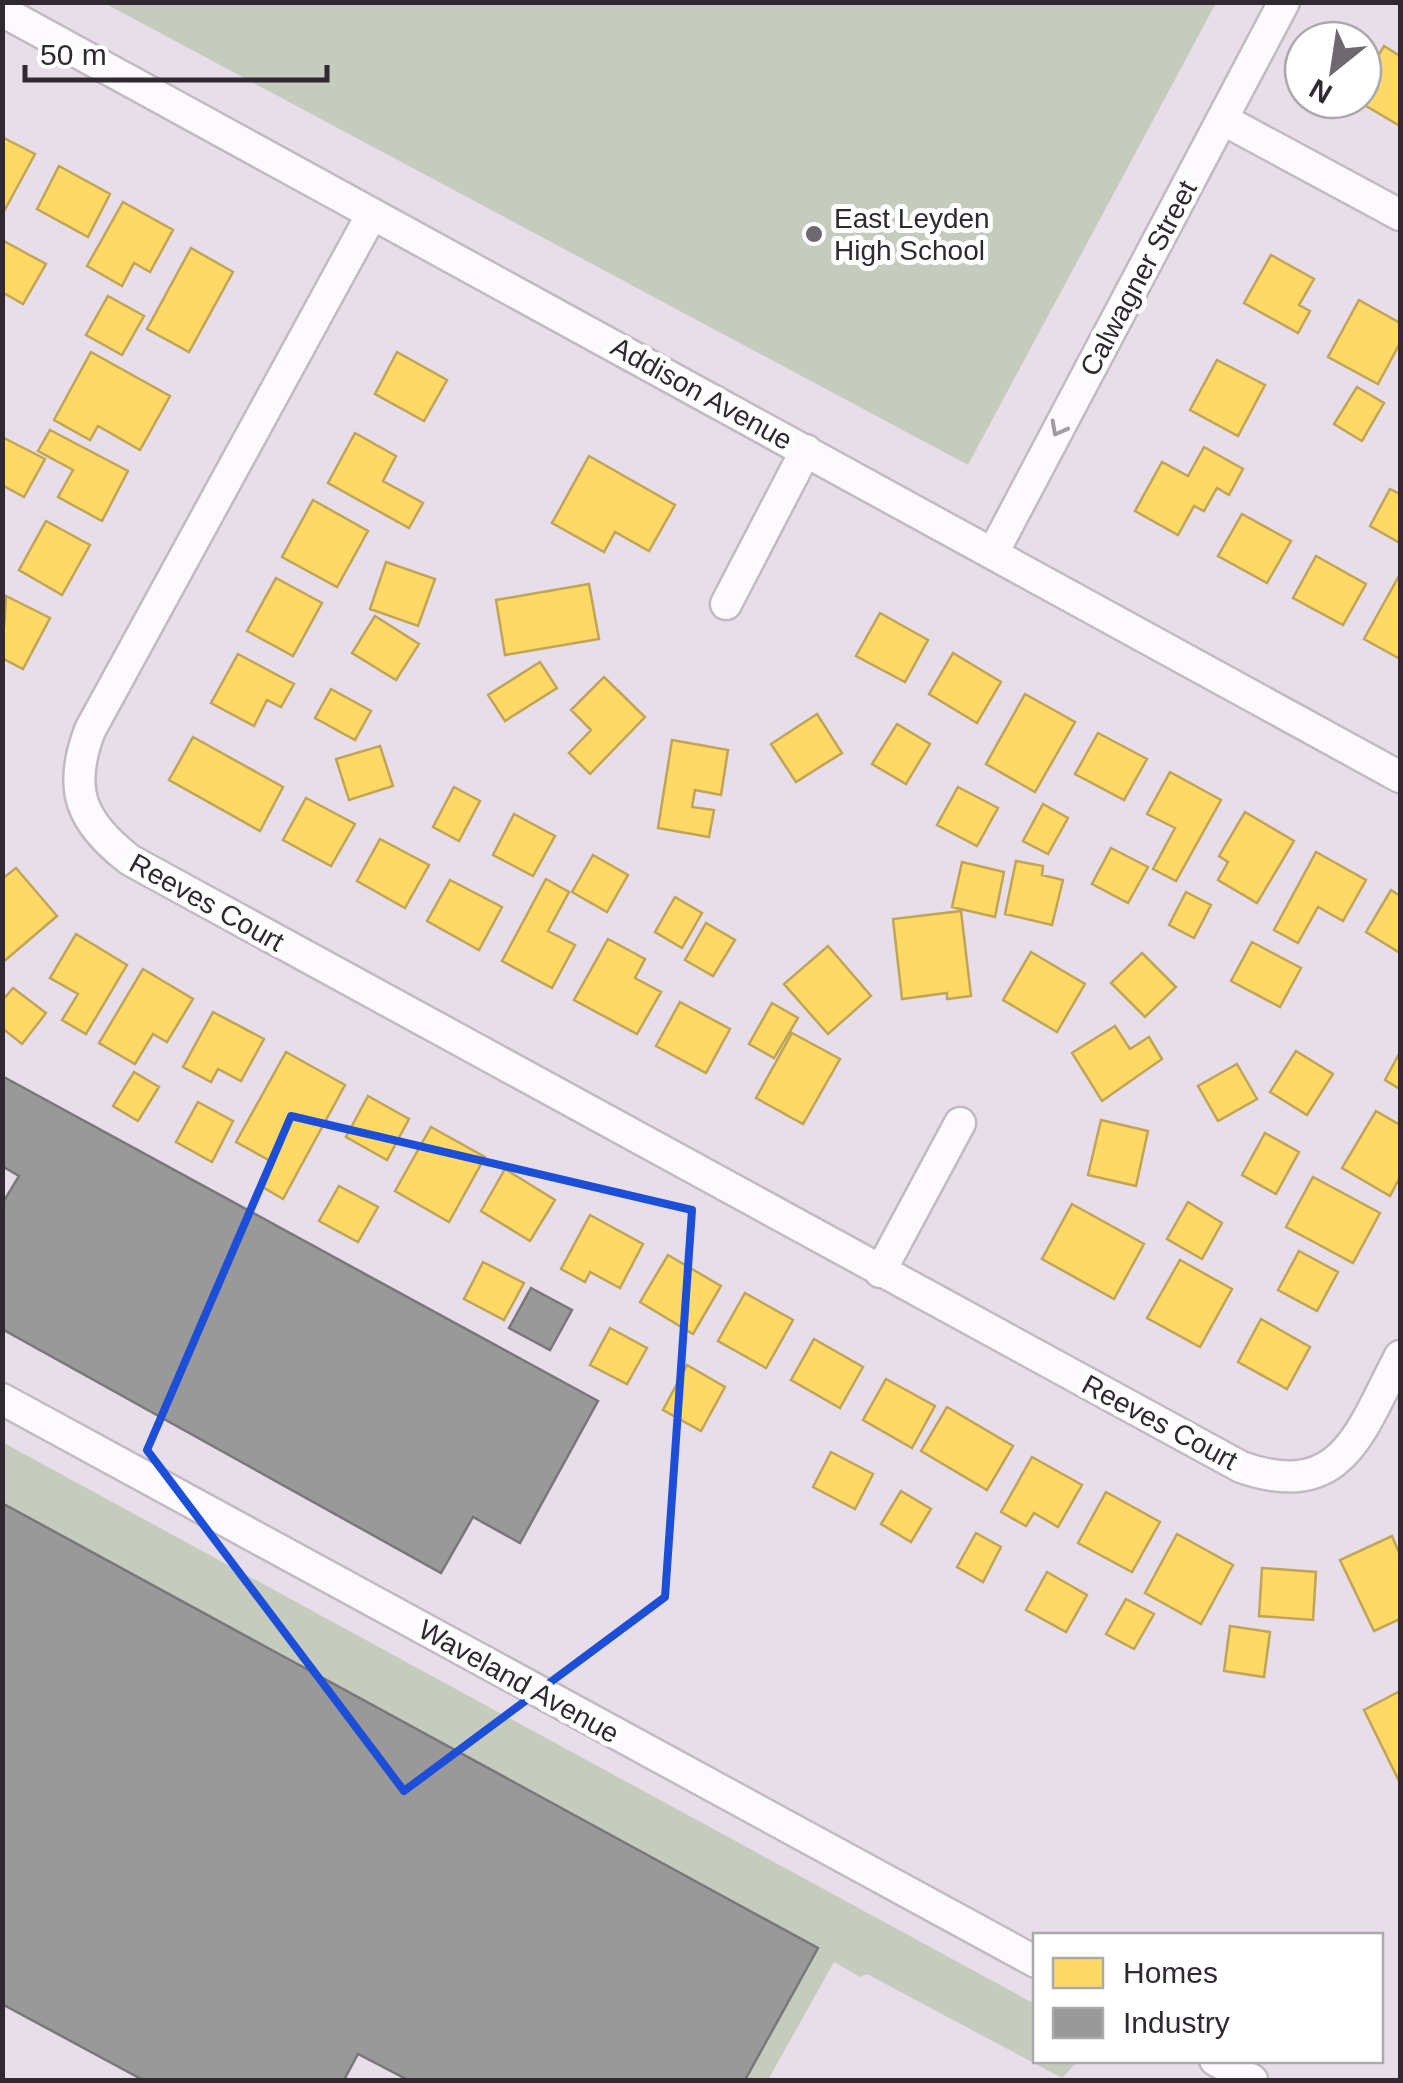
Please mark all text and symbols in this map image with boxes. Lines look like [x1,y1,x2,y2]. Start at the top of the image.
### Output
scale bar [25,20,328,82]
north arrow [1283,20,1383,120]
text: 50 m [40,38,107,71]
text: N [1304,73,1337,110]
street label: Calwagner Street [1074,175,1203,381]
place label: East Leyden High School [834,203,990,266]
marker: East Leyden High School [803,223,825,245]
street label: Addison Avenue [606,331,798,456]
one-way arrow [1051,418,1070,437]
street label: Reeves Court [124,847,289,958]
street label: Reeves Court [1077,1369,1243,1476]
street label: Waveland Avenue [413,1614,624,1749]
legend [1033,1933,1383,2063]
text: Homes [1123,1956,1218,1989]
text: Industry [1123,2006,1230,2039]

